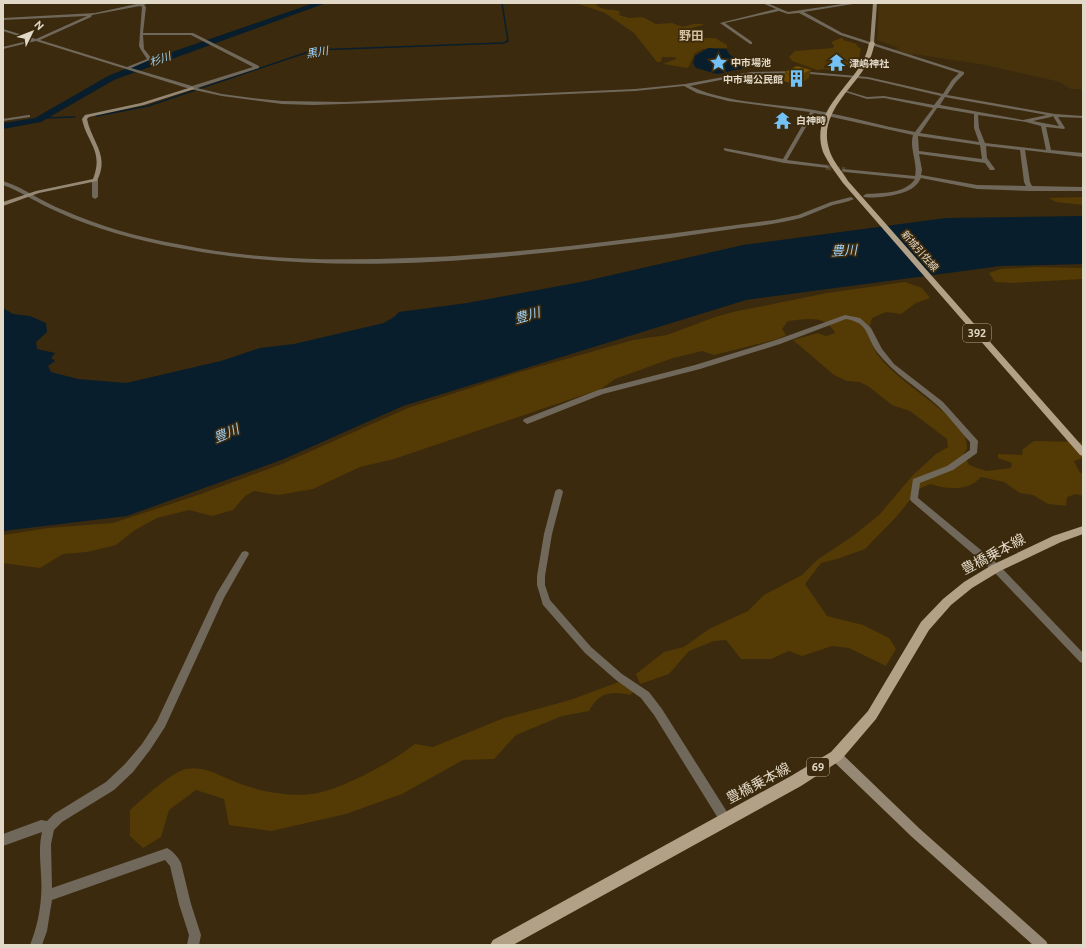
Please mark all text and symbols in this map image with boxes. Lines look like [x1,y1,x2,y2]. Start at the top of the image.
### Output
north arrow [12,12,52,52]
text: N [32,18,47,32]
district label: 野田 [679,29,703,42]
water label: 黒川 [305,44,330,60]
water label: 杉川 [148,49,173,68]
place icon: 中市場池 [708,52,728,72]
temple icon: 津嶋神社 [826,53,846,73]
place label: 中市場池 [731,57,771,68]
place label: 津嶋神社 [849,58,890,69]
building icon: 中市場公民館 [786,69,806,89]
place label: 中市場公民館 [723,74,783,85]
temple icon: 白神時 [773,110,793,130]
place label: 白神時 [796,115,826,126]
street label: 新城引佐線 [899,229,941,273]
water label: 豊川 [831,242,859,258]
water label: 豊川 [513,304,543,325]
road number: 392 [963,324,991,342]
water label: 豊川 [211,421,243,445]
street label: 豊橋乗本線 [958,531,1028,577]
road number: 69 [807,758,829,776]
street label: 豊橋乗本線 [723,760,793,806]

